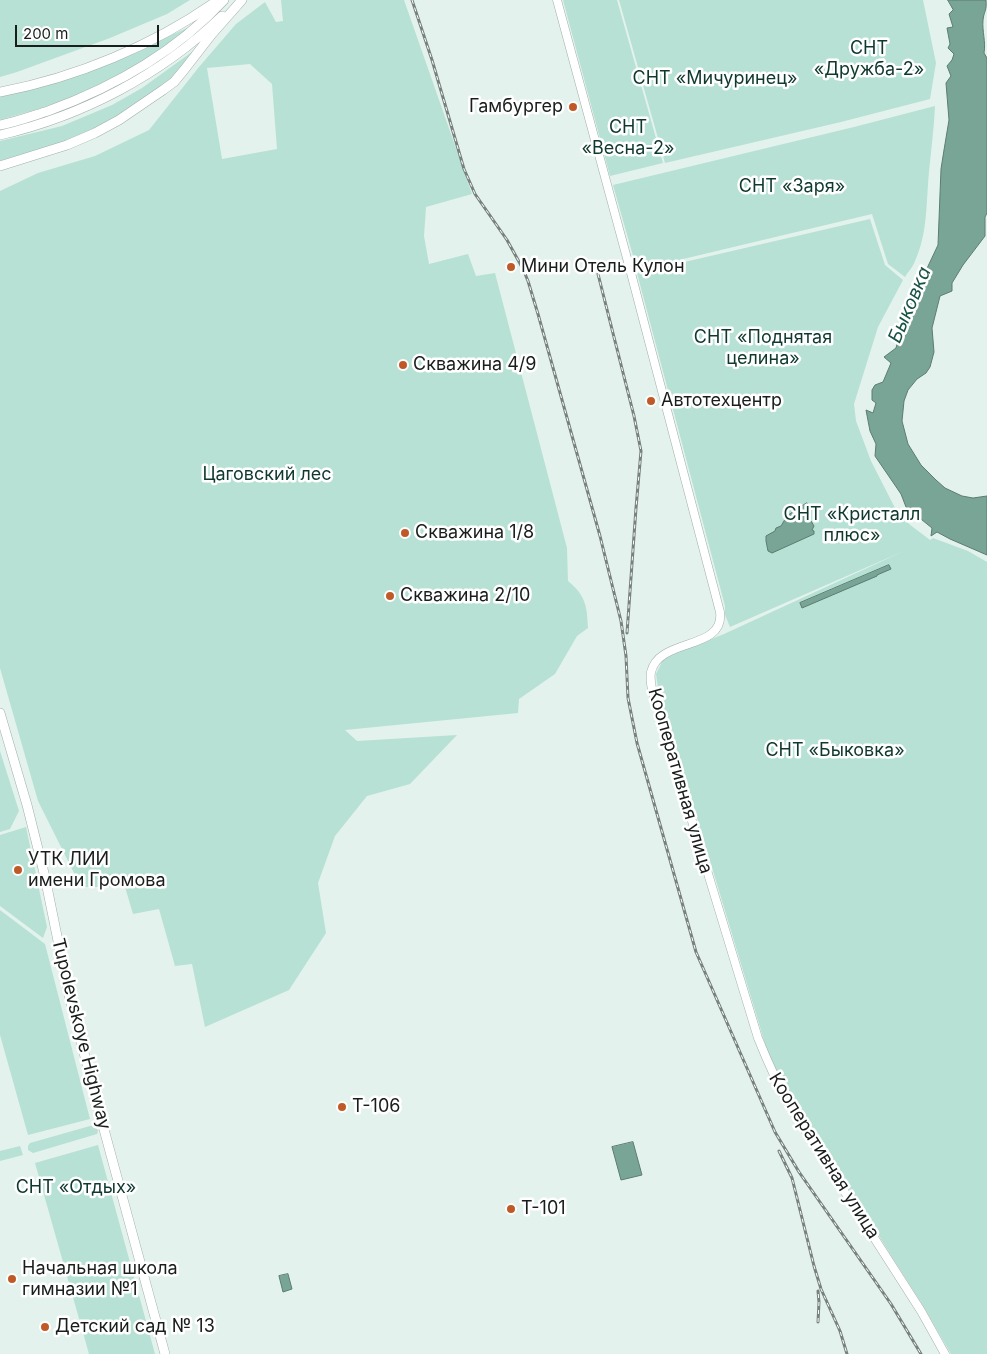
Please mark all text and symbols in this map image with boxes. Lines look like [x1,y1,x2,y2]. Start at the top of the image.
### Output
scale bar [18,15,161,47]
text: 200 m [23,24,68,43]
park label: СНТ «Дружба-2» [814,38,924,80]
park label: СНТ «Мичуринец» [633,68,797,90]
place label: Гамбургер [469,96,563,118]
marker: Гамбургер [567,101,579,113]
park label: СНТ «Весна-2» [582,117,674,160]
park label: СНТ «Заря» [739,176,845,198]
place label: Мини Отель Кулон [521,256,685,278]
marker: Мини Отель Кулон [505,261,517,273]
water label: Быковка [884,264,936,346]
park label: СНТ «Поднятая целина» [694,327,832,369]
place label: Скважина 4/9 [413,354,536,376]
marker: Скважина 4/9 [397,359,409,371]
place label: Автотехцентр [661,390,782,412]
marker: Автотехцентр [645,395,657,407]
park label: Цаговский лес [202,464,332,486]
park label: СНТ «Кристалл плюс» [784,504,920,546]
place label: Скважина 1/8 [415,522,534,544]
marker: Скважина 1/8 [399,527,411,539]
place label: Скважина 2/10 [400,585,530,607]
marker: Скважина 2/10 [384,590,396,602]
street label: Кооперативная улица [643,686,717,876]
park label: СНТ «Быковка» [765,740,905,762]
place label: УТК ЛИИ имени Громова [28,849,165,892]
marker: УТК ЛИИ имени Громова [12,864,24,876]
street label: Tupolevskoye Highway [47,936,115,1132]
street label: Кооперативная улица [764,1069,884,1243]
place label: Т-106 [352,1096,400,1118]
marker: Т-106 [336,1101,348,1113]
park label: СНТ «Отдых» [16,1177,136,1199]
place label: Т-101 [521,1198,566,1220]
marker: Т-101 [505,1203,517,1215]
place label: Начальная школа гимназии №1 [22,1258,178,1300]
marker: Начальная школа гимназии №1 [6,1273,18,1285]
place label: Детский сад № 13 [55,1316,215,1338]
marker: Детский сад № 13 [39,1321,51,1333]

